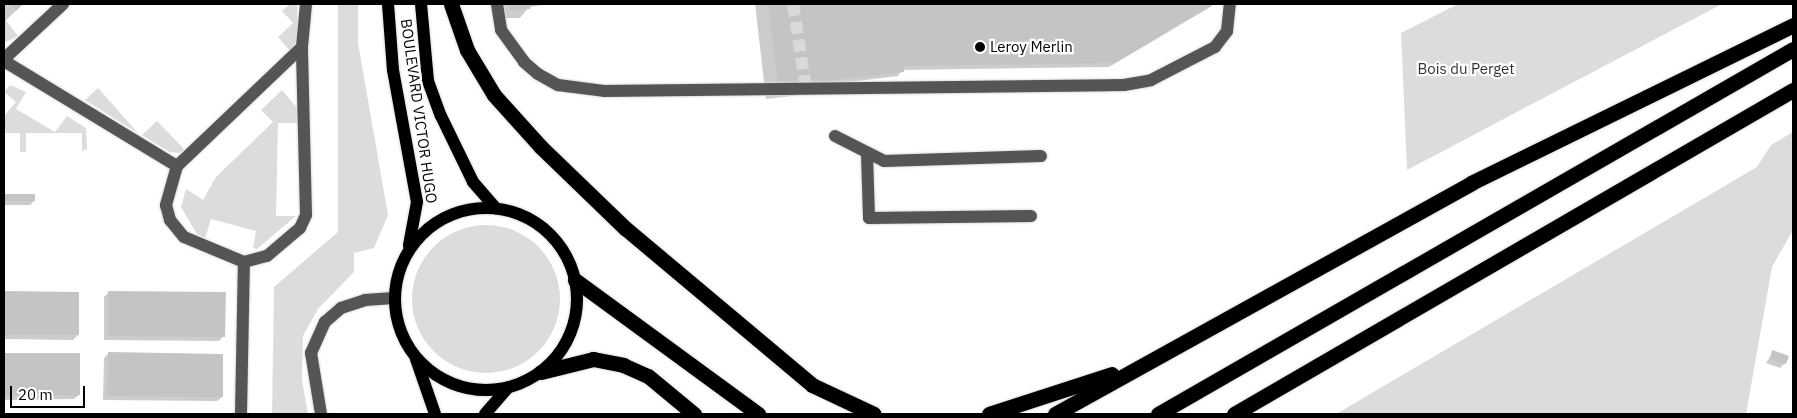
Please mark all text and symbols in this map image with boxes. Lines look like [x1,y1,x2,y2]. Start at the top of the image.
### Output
street label: BOULEVARD VICTOR HUGO [397,17,441,205]
place label: Leroy Merlin [990,38,1073,56]
marker: Leroy Merlin [974,41,986,53]
park label: Bois du Perget [1417,60,1515,78]
scale bar [12,376,88,408]
text: 20 m [18,385,53,404]

